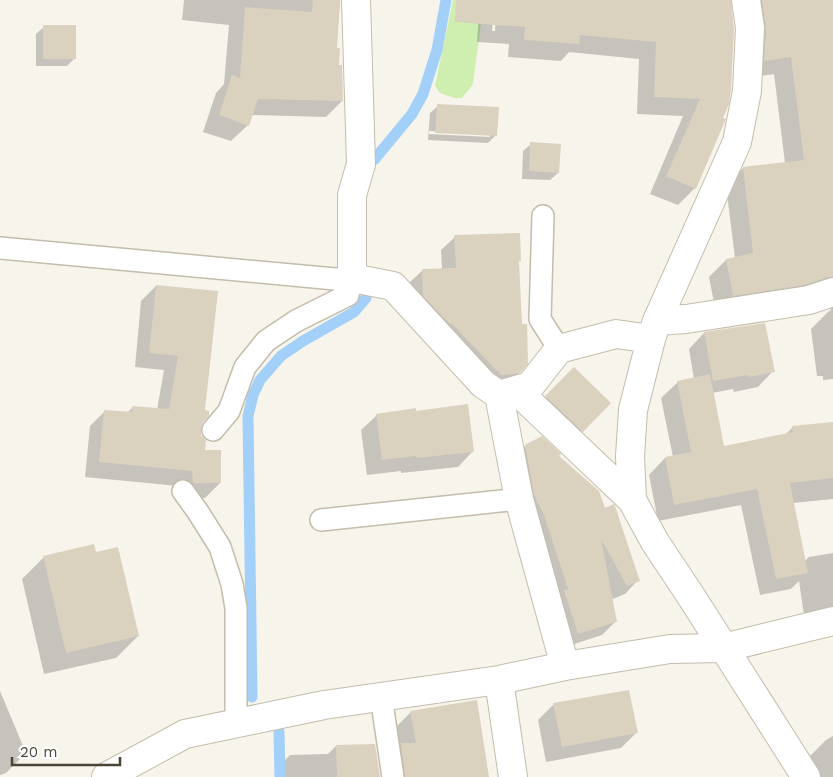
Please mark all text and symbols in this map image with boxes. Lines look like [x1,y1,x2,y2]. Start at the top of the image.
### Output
scale bar [12,734,120,766]
text: 20 m [20,743,58,761]

